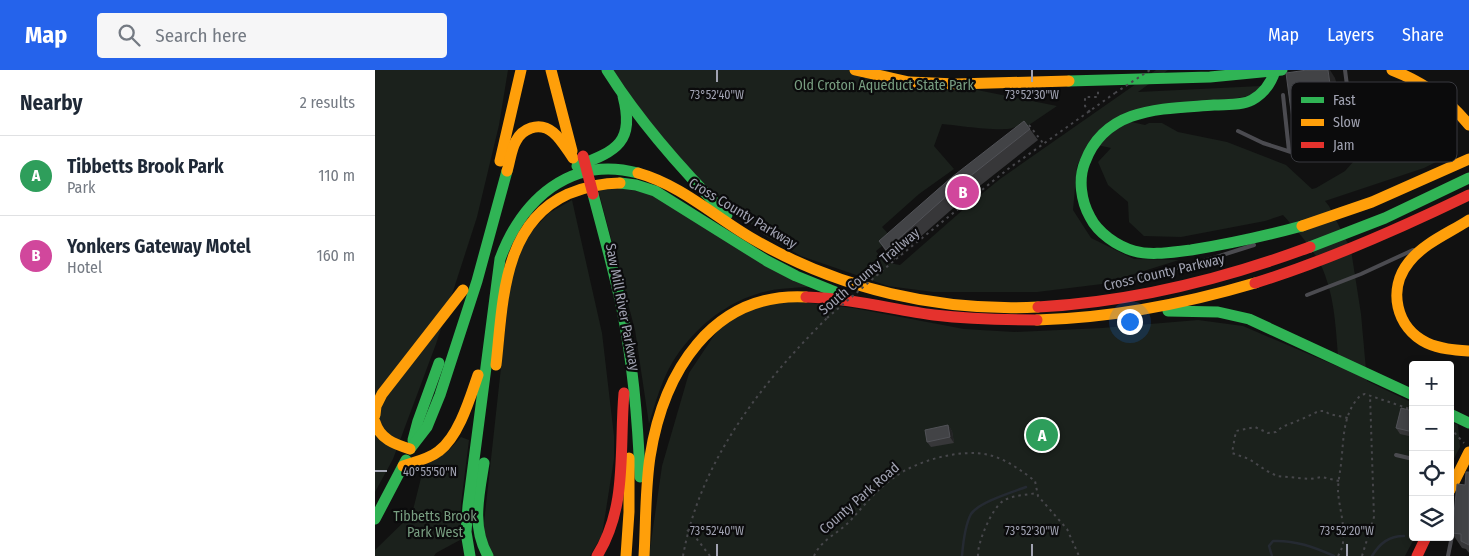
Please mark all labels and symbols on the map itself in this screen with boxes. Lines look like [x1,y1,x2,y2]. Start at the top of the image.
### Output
park label: Old Croton Aqueduct State Park [794,77,974,94]
legend [1291,82,1457,162]
text: 73°52'40"W [690,88,744,102]
text: 73°52'30"W [1005,88,1059,102]
text: Fast [1333,92,1356,109]
text: Slow [1333,114,1360,131]
text: Jam [1333,137,1354,154]
pin: B [947,173,979,211]
street label: Cross County Parkway [685,174,801,253]
street label: South County Trailway [815,224,924,318]
street label: Saw Mill River Parkway [602,242,643,373]
street label: Cross County Parkway [1102,250,1227,295]
your location [1117,309,1143,335]
pin: A [1026,416,1058,454]
street label: County Park Road [816,459,903,538]
text: 40°55'50"N [403,465,457,479]
park label: Tibbetts Brook Park West [393,508,477,541]
text: 73°52'40"W [690,524,744,538]
text: 73°52'30"W [1005,524,1059,538]
text: 73°52'20"W [1320,524,1374,538]

